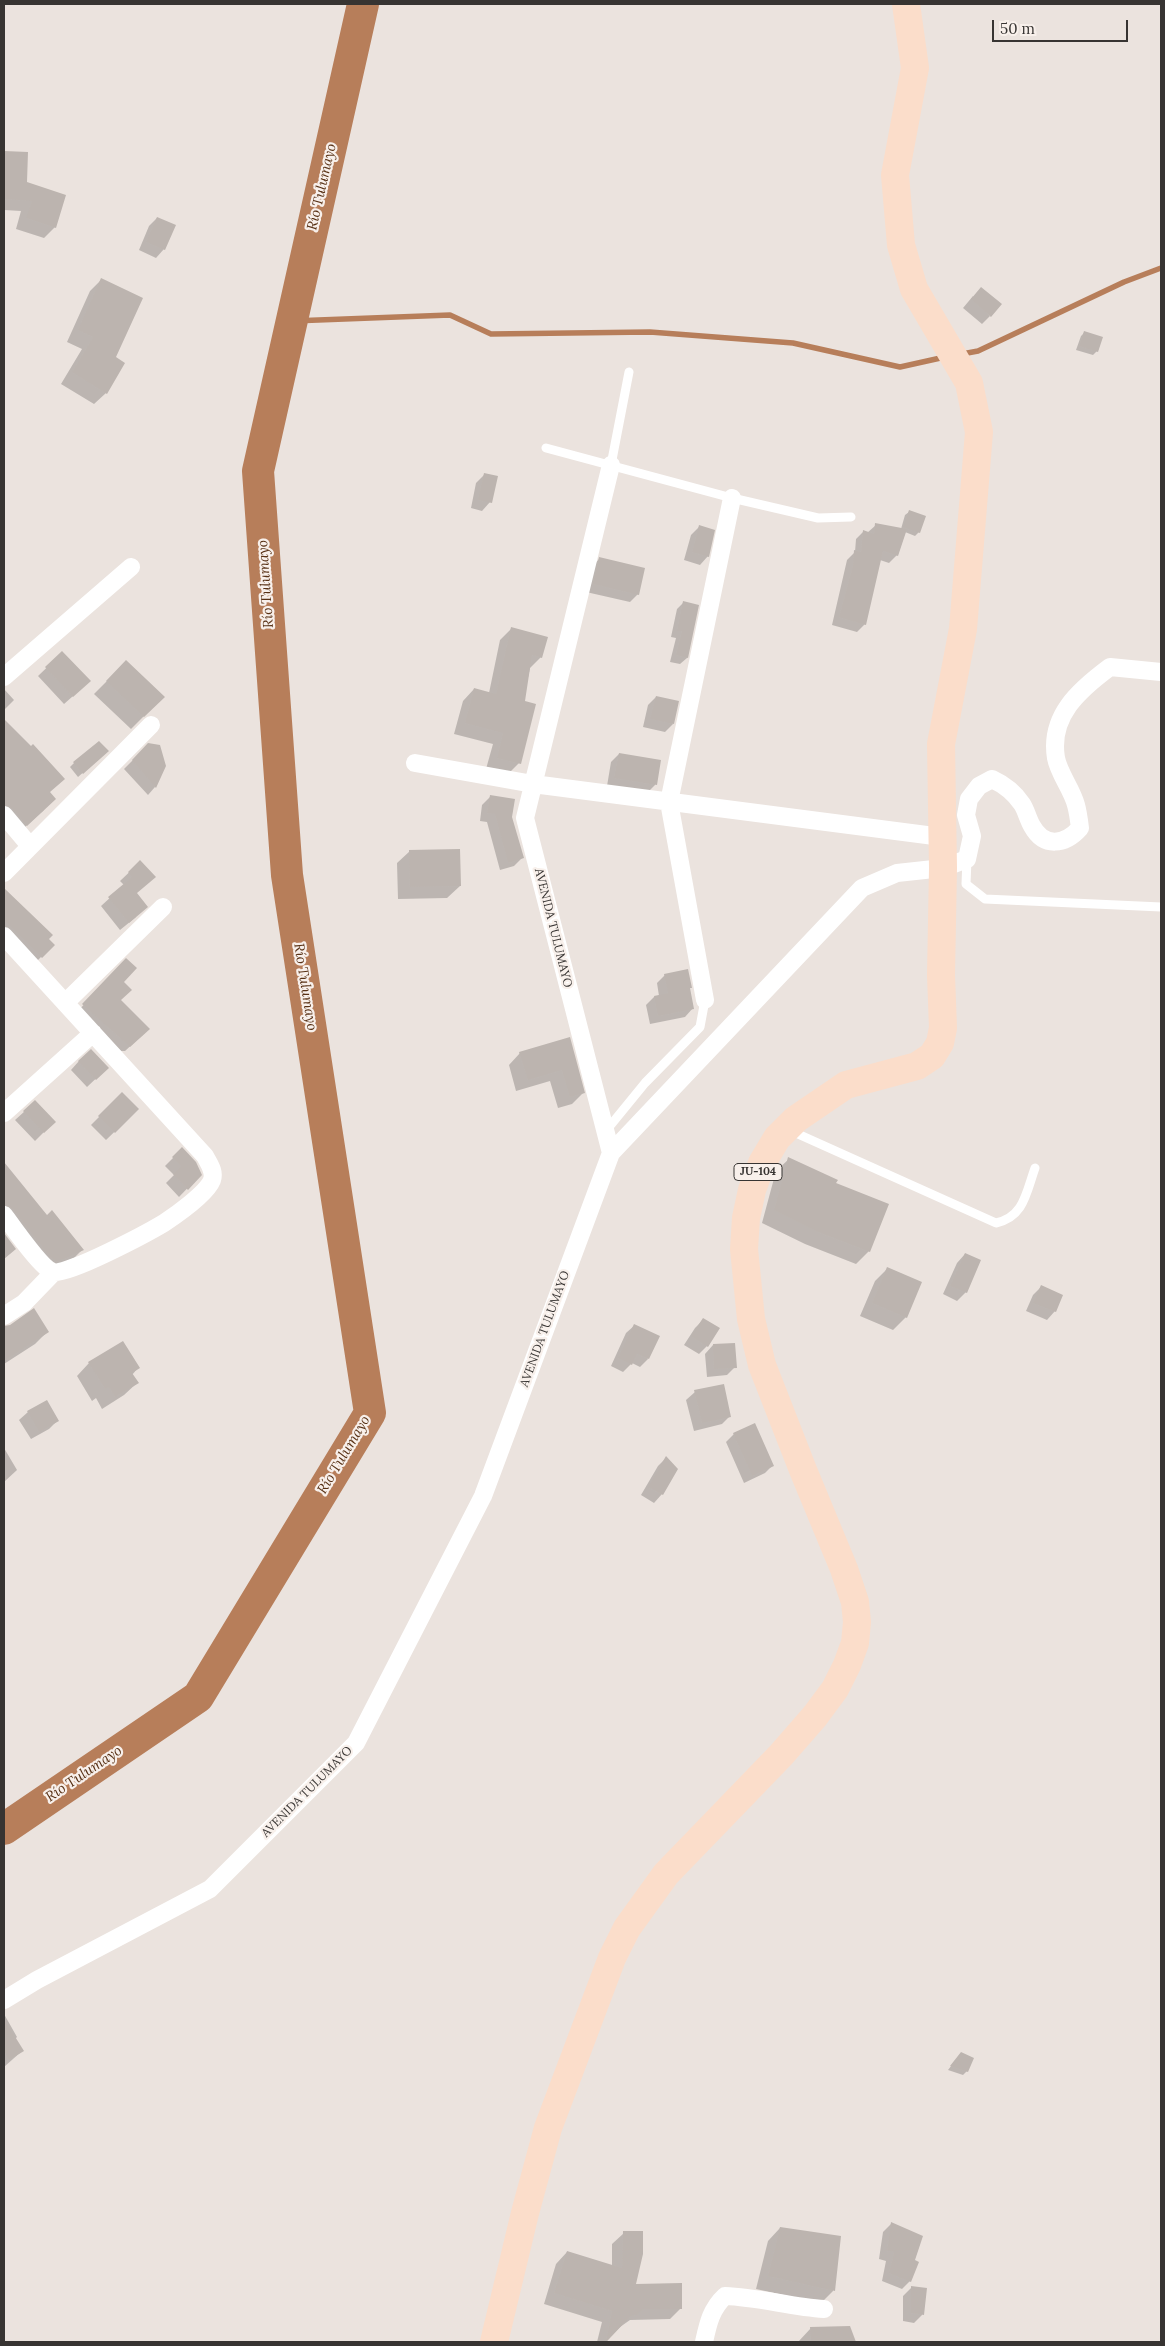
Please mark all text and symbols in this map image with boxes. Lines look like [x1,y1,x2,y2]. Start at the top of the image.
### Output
scale bar [995,10,1131,42]
text: 50 m [1000,19,1035,38]
water label: Río Tulumayo [304,142,340,232]
water label: Río Tulumayo [255,539,277,629]
street label: AVENIDA TULUMAYO [531,867,575,989]
water label: Río Tulumayo [290,942,320,1032]
road number: JU-104 [734,1164,782,1180]
street label: AVENIDA TULUMAYO [517,1269,573,1389]
water label: Río Tulumayo [314,1413,374,1497]
water label: Río Tulumayo [43,1742,125,1806]
street label: AVENIDA TULUMAYO [259,1744,355,1840]

